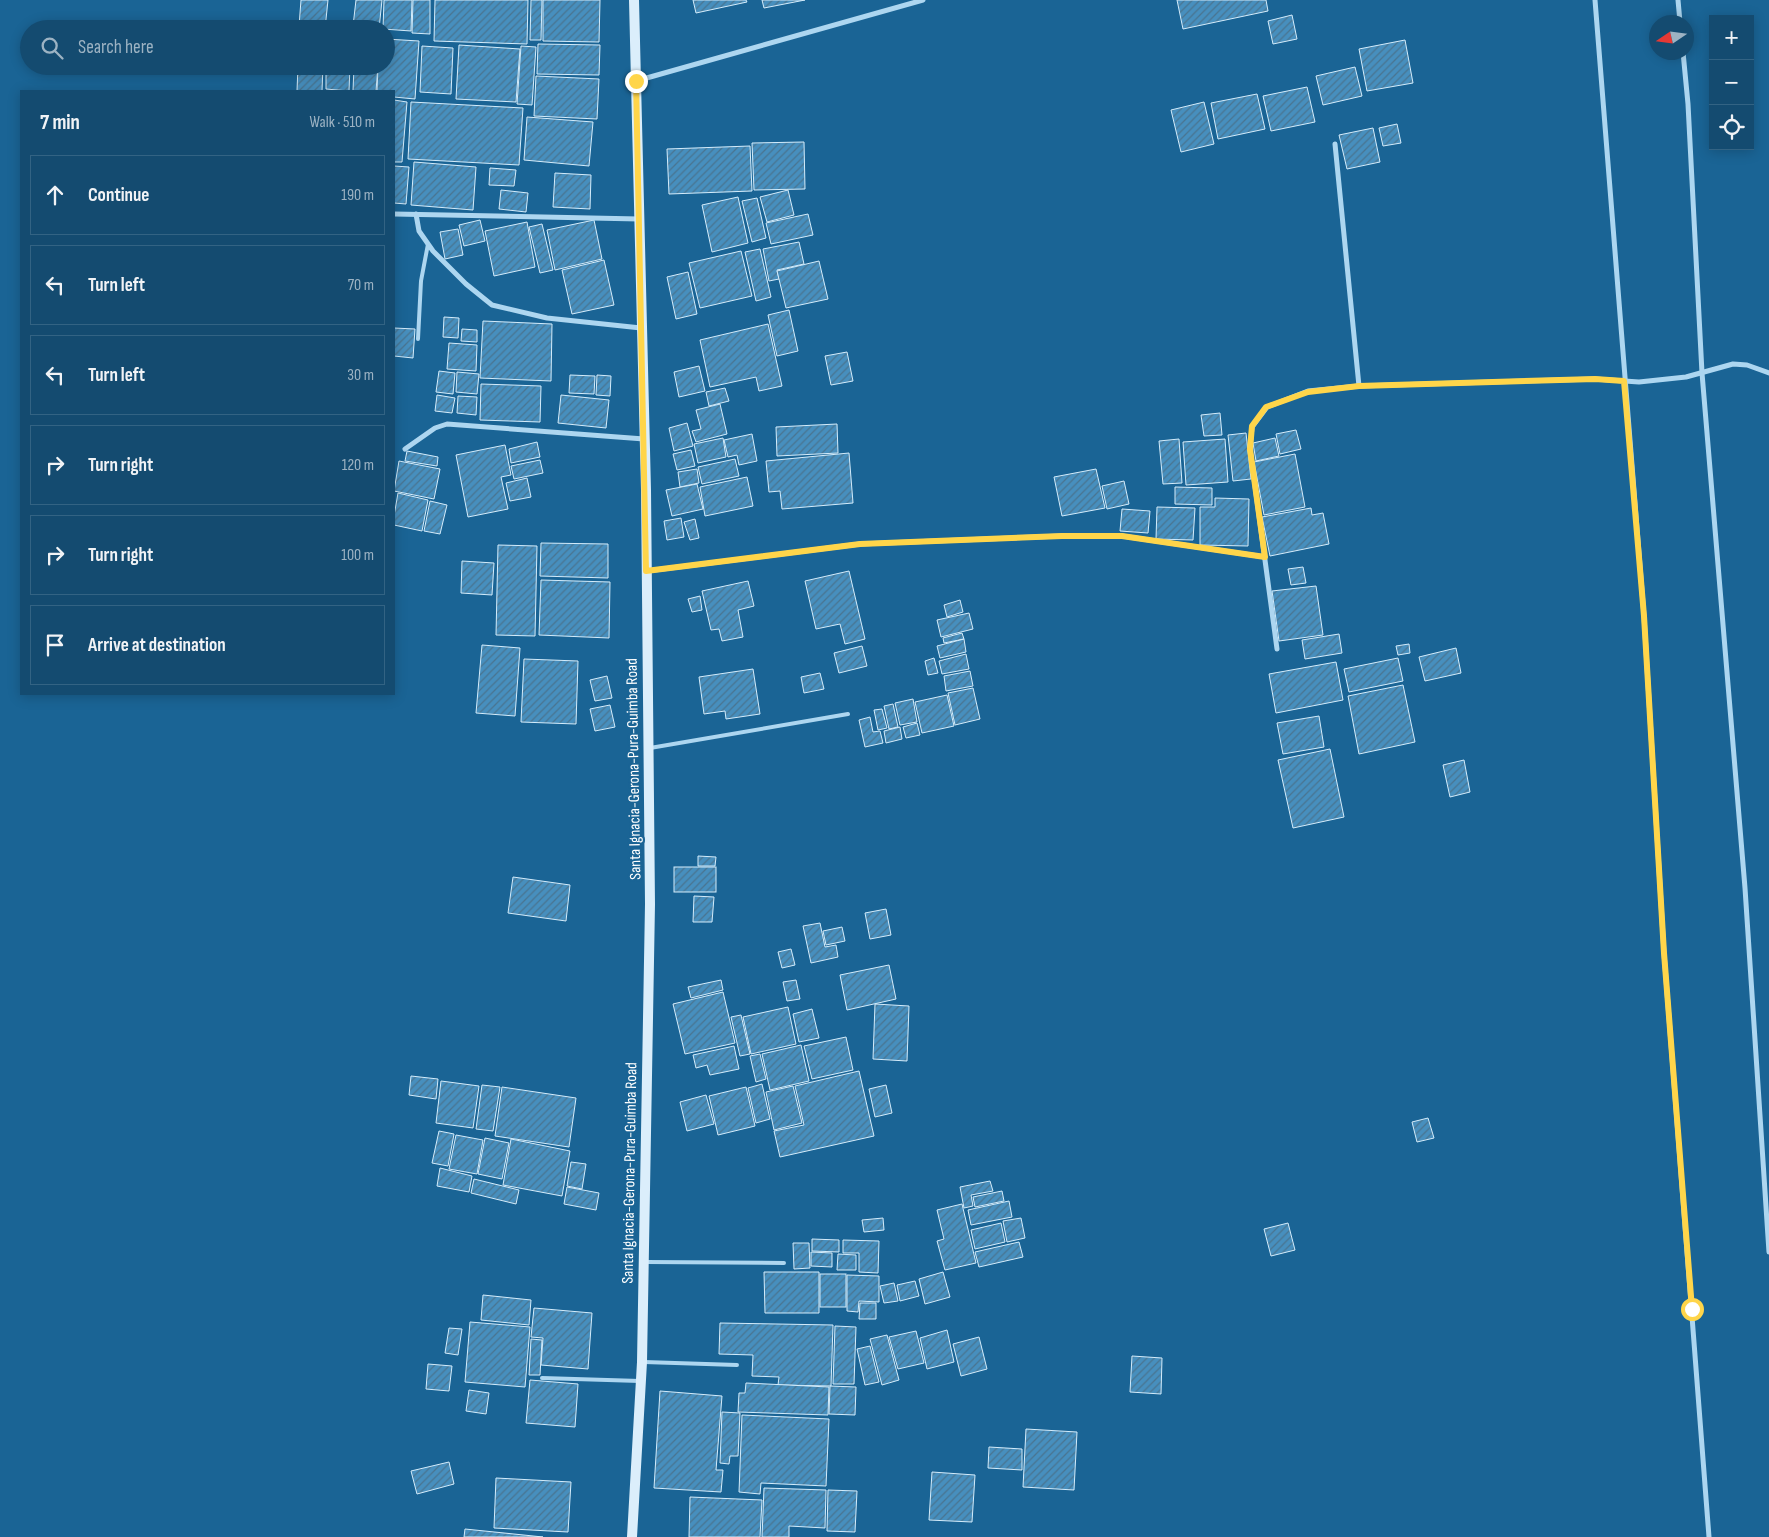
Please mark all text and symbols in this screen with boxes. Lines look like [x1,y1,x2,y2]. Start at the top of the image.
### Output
north arrow [1649,15,1694,60]
map controls [1709,15,1754,150]
button: + [1709,15,1754,60]
search box [20,20,395,75]
icon: search [38,34,66,62]
text: Search here [78,36,154,59]
button: − [1709,60,1754,105]
route end [625,70,648,93]
button: locate [1709,105,1754,150]
text: 7 min [40,110,80,135]
text: Walk · 510 m [310,113,375,132]
icon: ahead [41,181,69,209]
text: Continue [88,184,149,207]
text: 190 m [341,186,374,205]
icon: left [41,271,69,299]
text: Turn left [88,274,145,297]
text: 70 m [348,276,374,295]
icon: left [41,361,69,389]
text: Turn left [88,364,145,387]
text: 30 m [347,366,374,385]
icon: right [41,451,69,479]
text: Turn right [88,454,153,477]
text: 120 m [342,456,374,475]
icon: right [41,541,69,569]
text: Turn right [88,544,153,567]
text: 100 m [341,546,374,565]
icon: arrive [41,631,69,659]
text: Arrive at destination [88,634,226,657]
street label: Santa Ignacia-Gerona-Pura-Guimba Road [623,658,645,880]
street label: Santa Ignacia-Gerona-Pura-Guimba Road [619,1062,641,1284]
route start [1681,1298,1704,1321]

